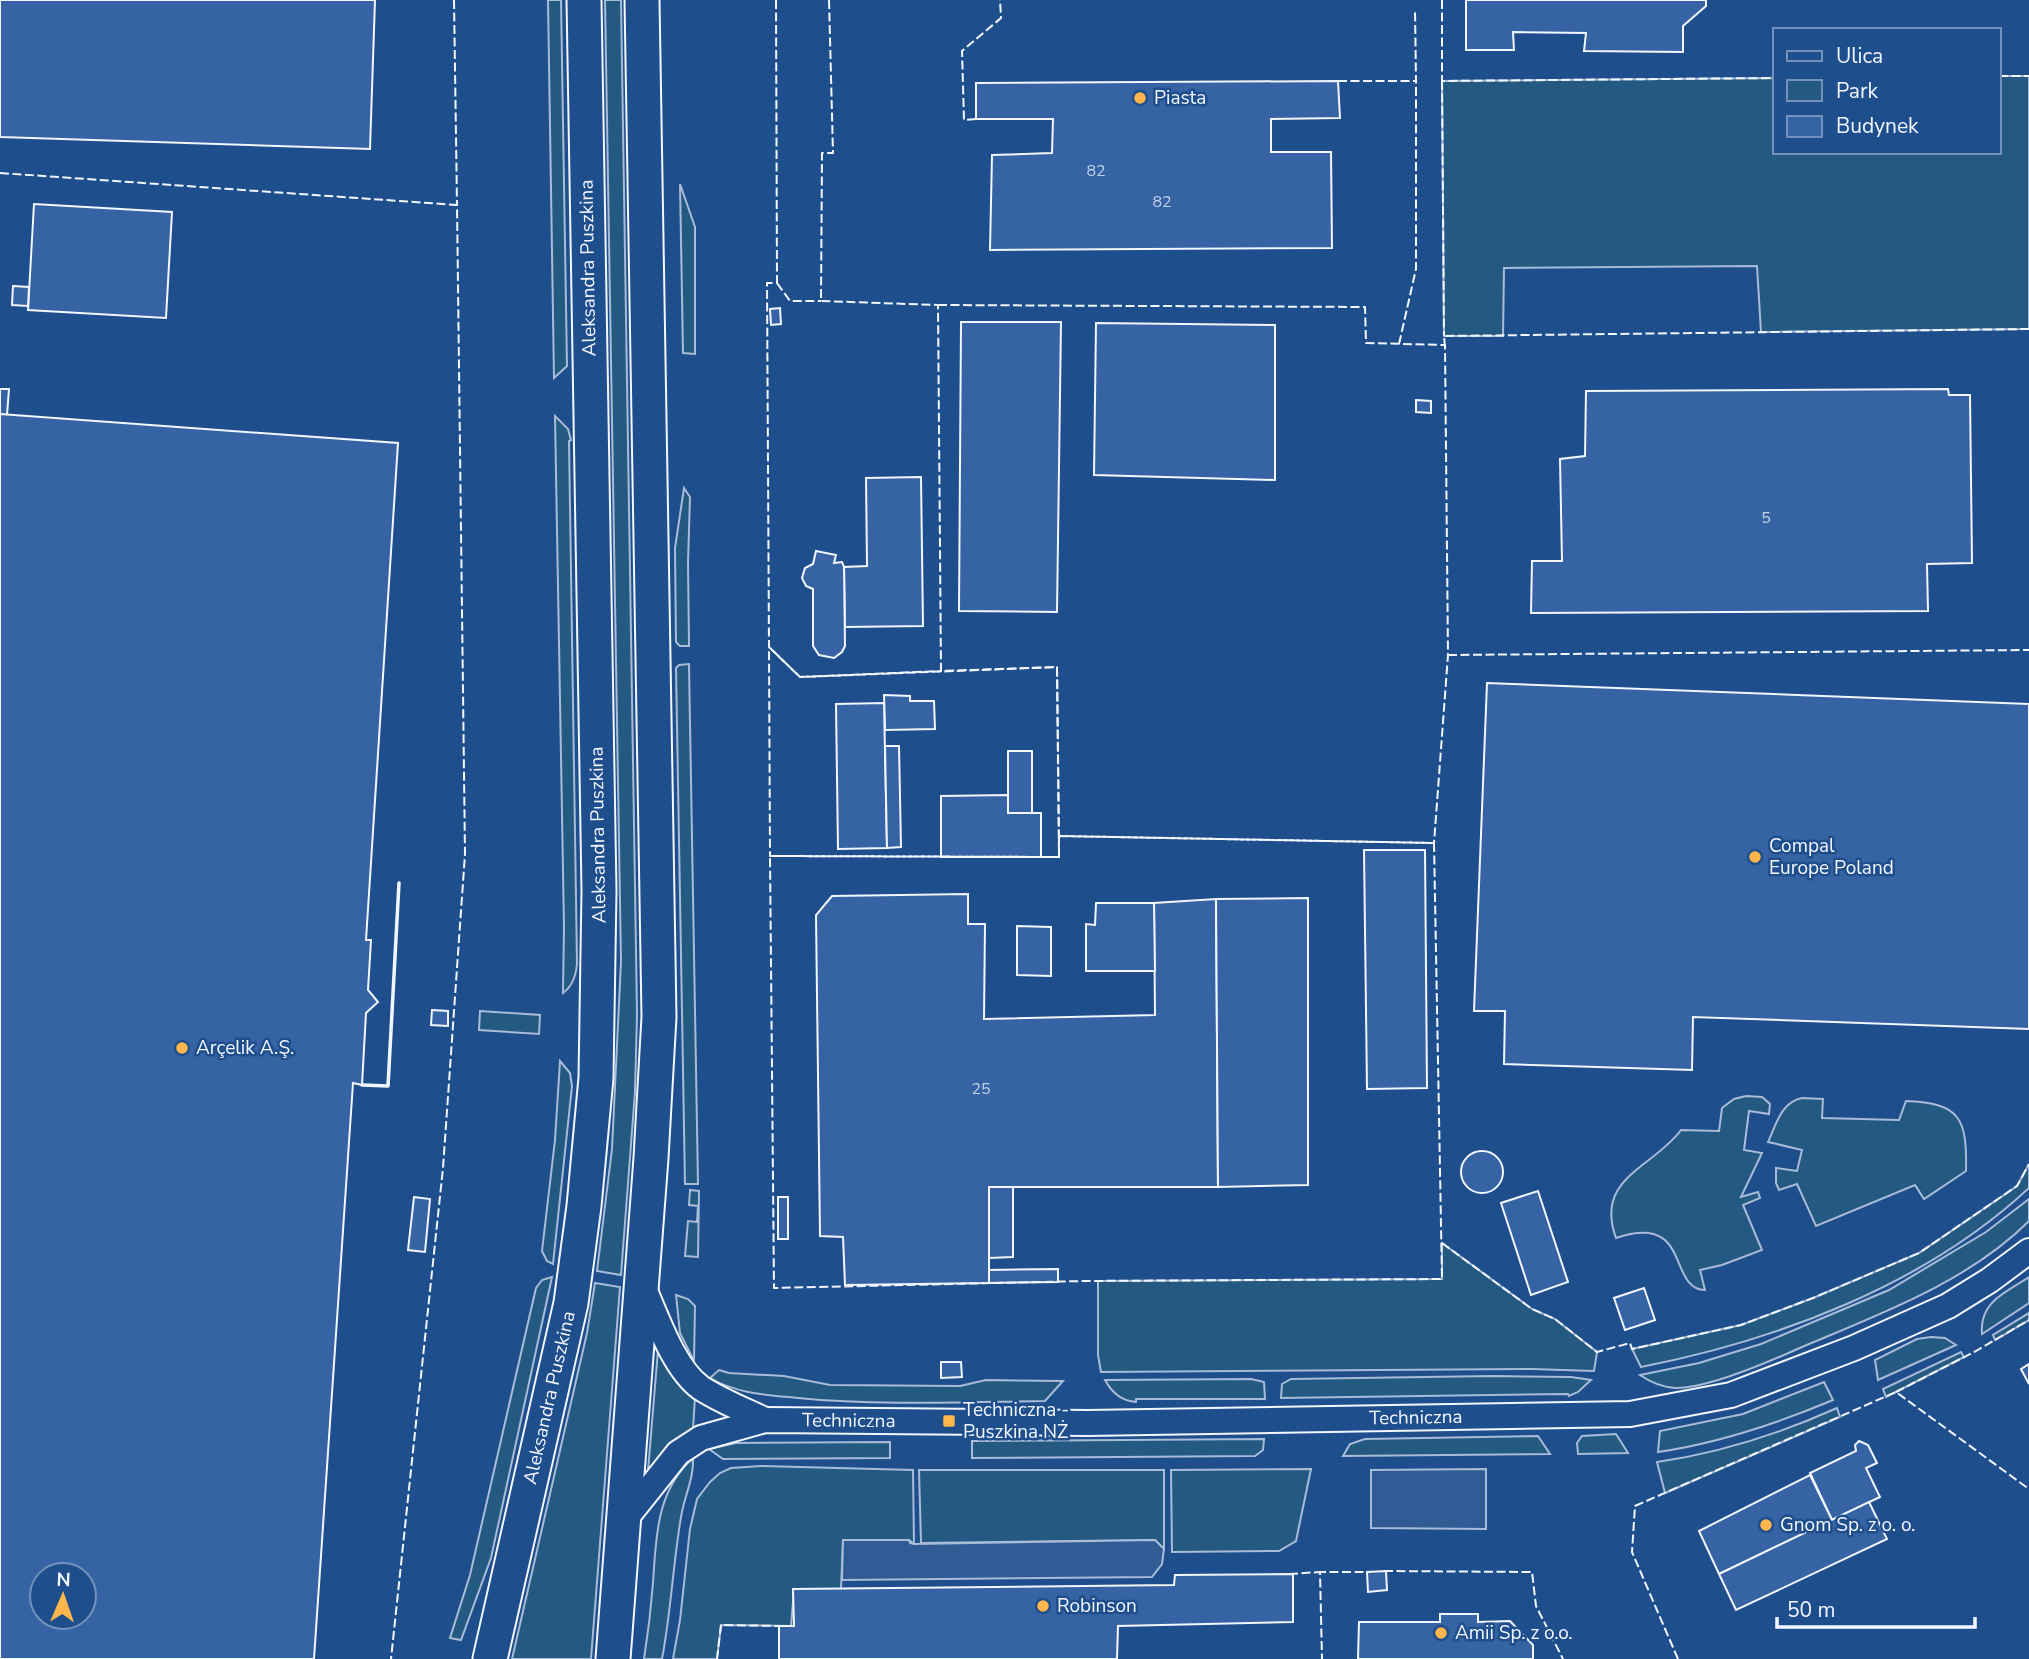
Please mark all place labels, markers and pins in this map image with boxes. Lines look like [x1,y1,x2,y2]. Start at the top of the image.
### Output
place label: Piasta [1154,85,1206,111]
marker: Piasta [1132,90,1148,106]
place label: Compal Europe Poland [1769,833,1894,881]
marker: Compal Europe Poland [1747,849,1763,865]
place label: Arçelik A.Ş. [196,1035,294,1061]
marker: Arçelik A.Ş. [174,1040,190,1056]
place label: Techniczna - Puszkina NŻ [963,1397,1069,1445]
marker: Techniczna - Puszkina NŻ [941,1413,957,1429]
place label: Gnom Sp. z o. o. [1780,1512,1915,1538]
marker: Gnom Sp. z o. o. [1758,1517,1774,1533]
place label: Robinson [1057,1593,1137,1619]
marker: Robinson [1035,1598,1051,1614]
place label: Amii Sp. z o.o. [1455,1620,1573,1646]
marker: Amii Sp. z o.o. [1433,1625,1449,1641]

